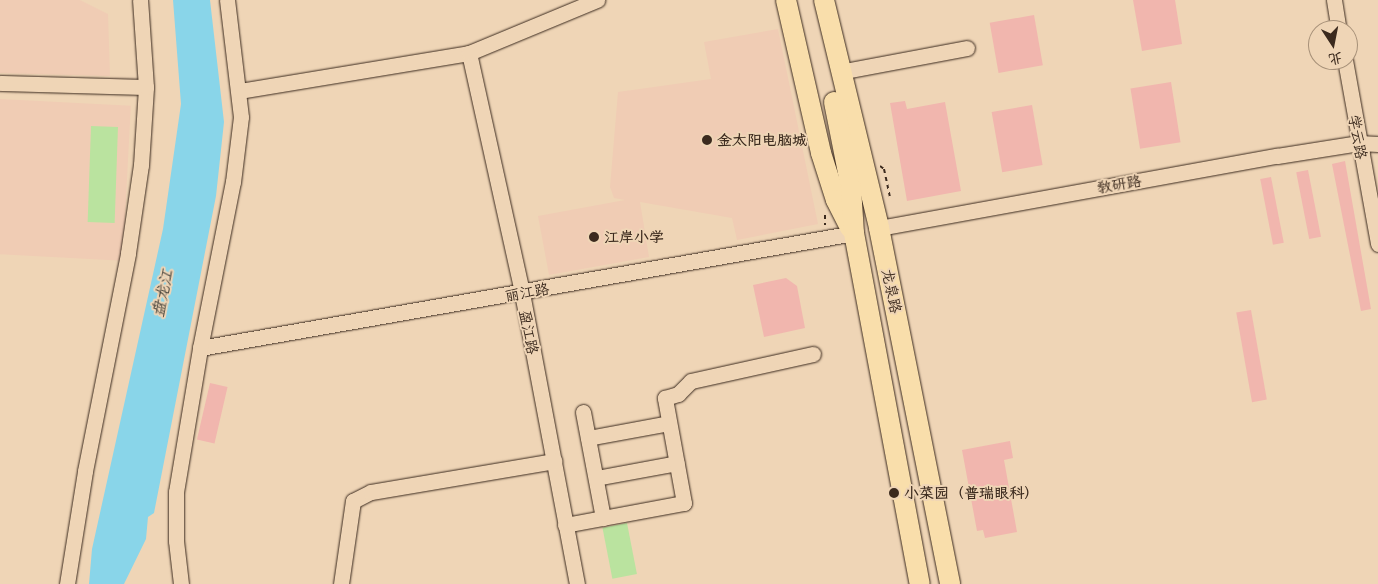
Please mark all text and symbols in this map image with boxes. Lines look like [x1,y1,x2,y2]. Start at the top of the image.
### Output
north arrow [1308,20,1358,70]
text: 北 [1327,49,1344,70]
street label: 学云路 [1345,113,1371,161]
place label: 金太阳电脑城 [717,131,807,149]
marker: 金太阳电脑城 [701,134,713,146]
street label: 教研路 [1095,171,1143,197]
place label: 江岸小学 [604,228,664,246]
marker: 江岸小学 [588,231,600,243]
street label: 龙泉路 [879,267,905,315]
water label: 盘龙江 [148,268,176,318]
street label: 丽江路 [503,279,551,305]
street label: 盈江路 [516,308,542,356]
place label: 小菜园（普瑞眼科） [904,484,1039,502]
marker: 小菜园（普瑞眼科） [888,487,900,499]

